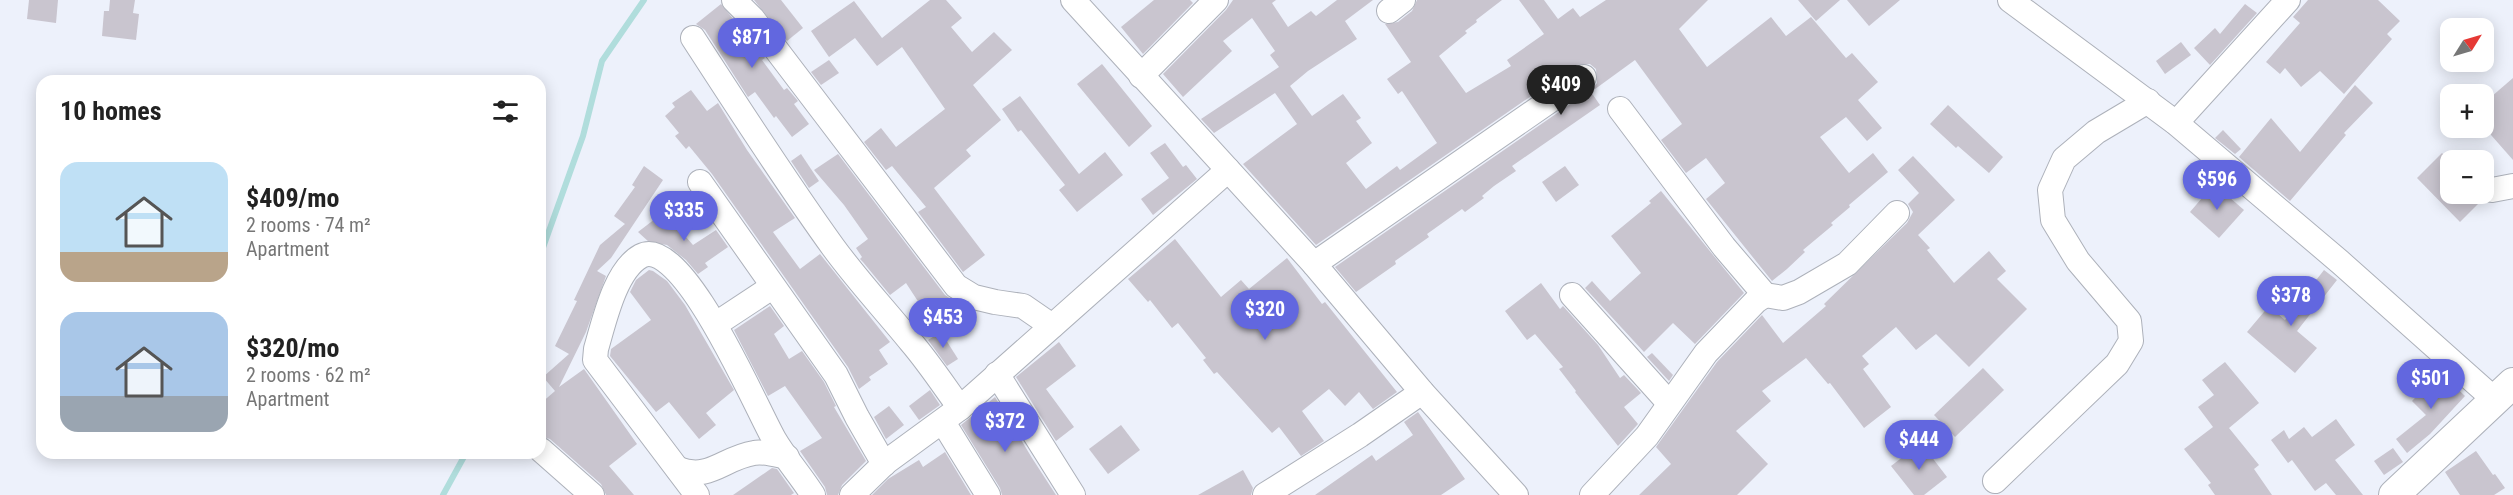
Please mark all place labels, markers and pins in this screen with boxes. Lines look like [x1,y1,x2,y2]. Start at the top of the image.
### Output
pin: $871 [716,18,788,69]
pin: $409 [1525,65,1597,116]
pin: $596 [2181,160,2253,211]
pin: $335 [648,191,720,242]
pin: $378 [2255,276,2327,327]
pin: $320 [1229,290,1301,341]
pin: $453 [907,298,979,349]
pin: $501 [2395,359,2467,410]
pin: $372 [969,402,1041,453]
pin: $444 [1883,420,1955,471]

